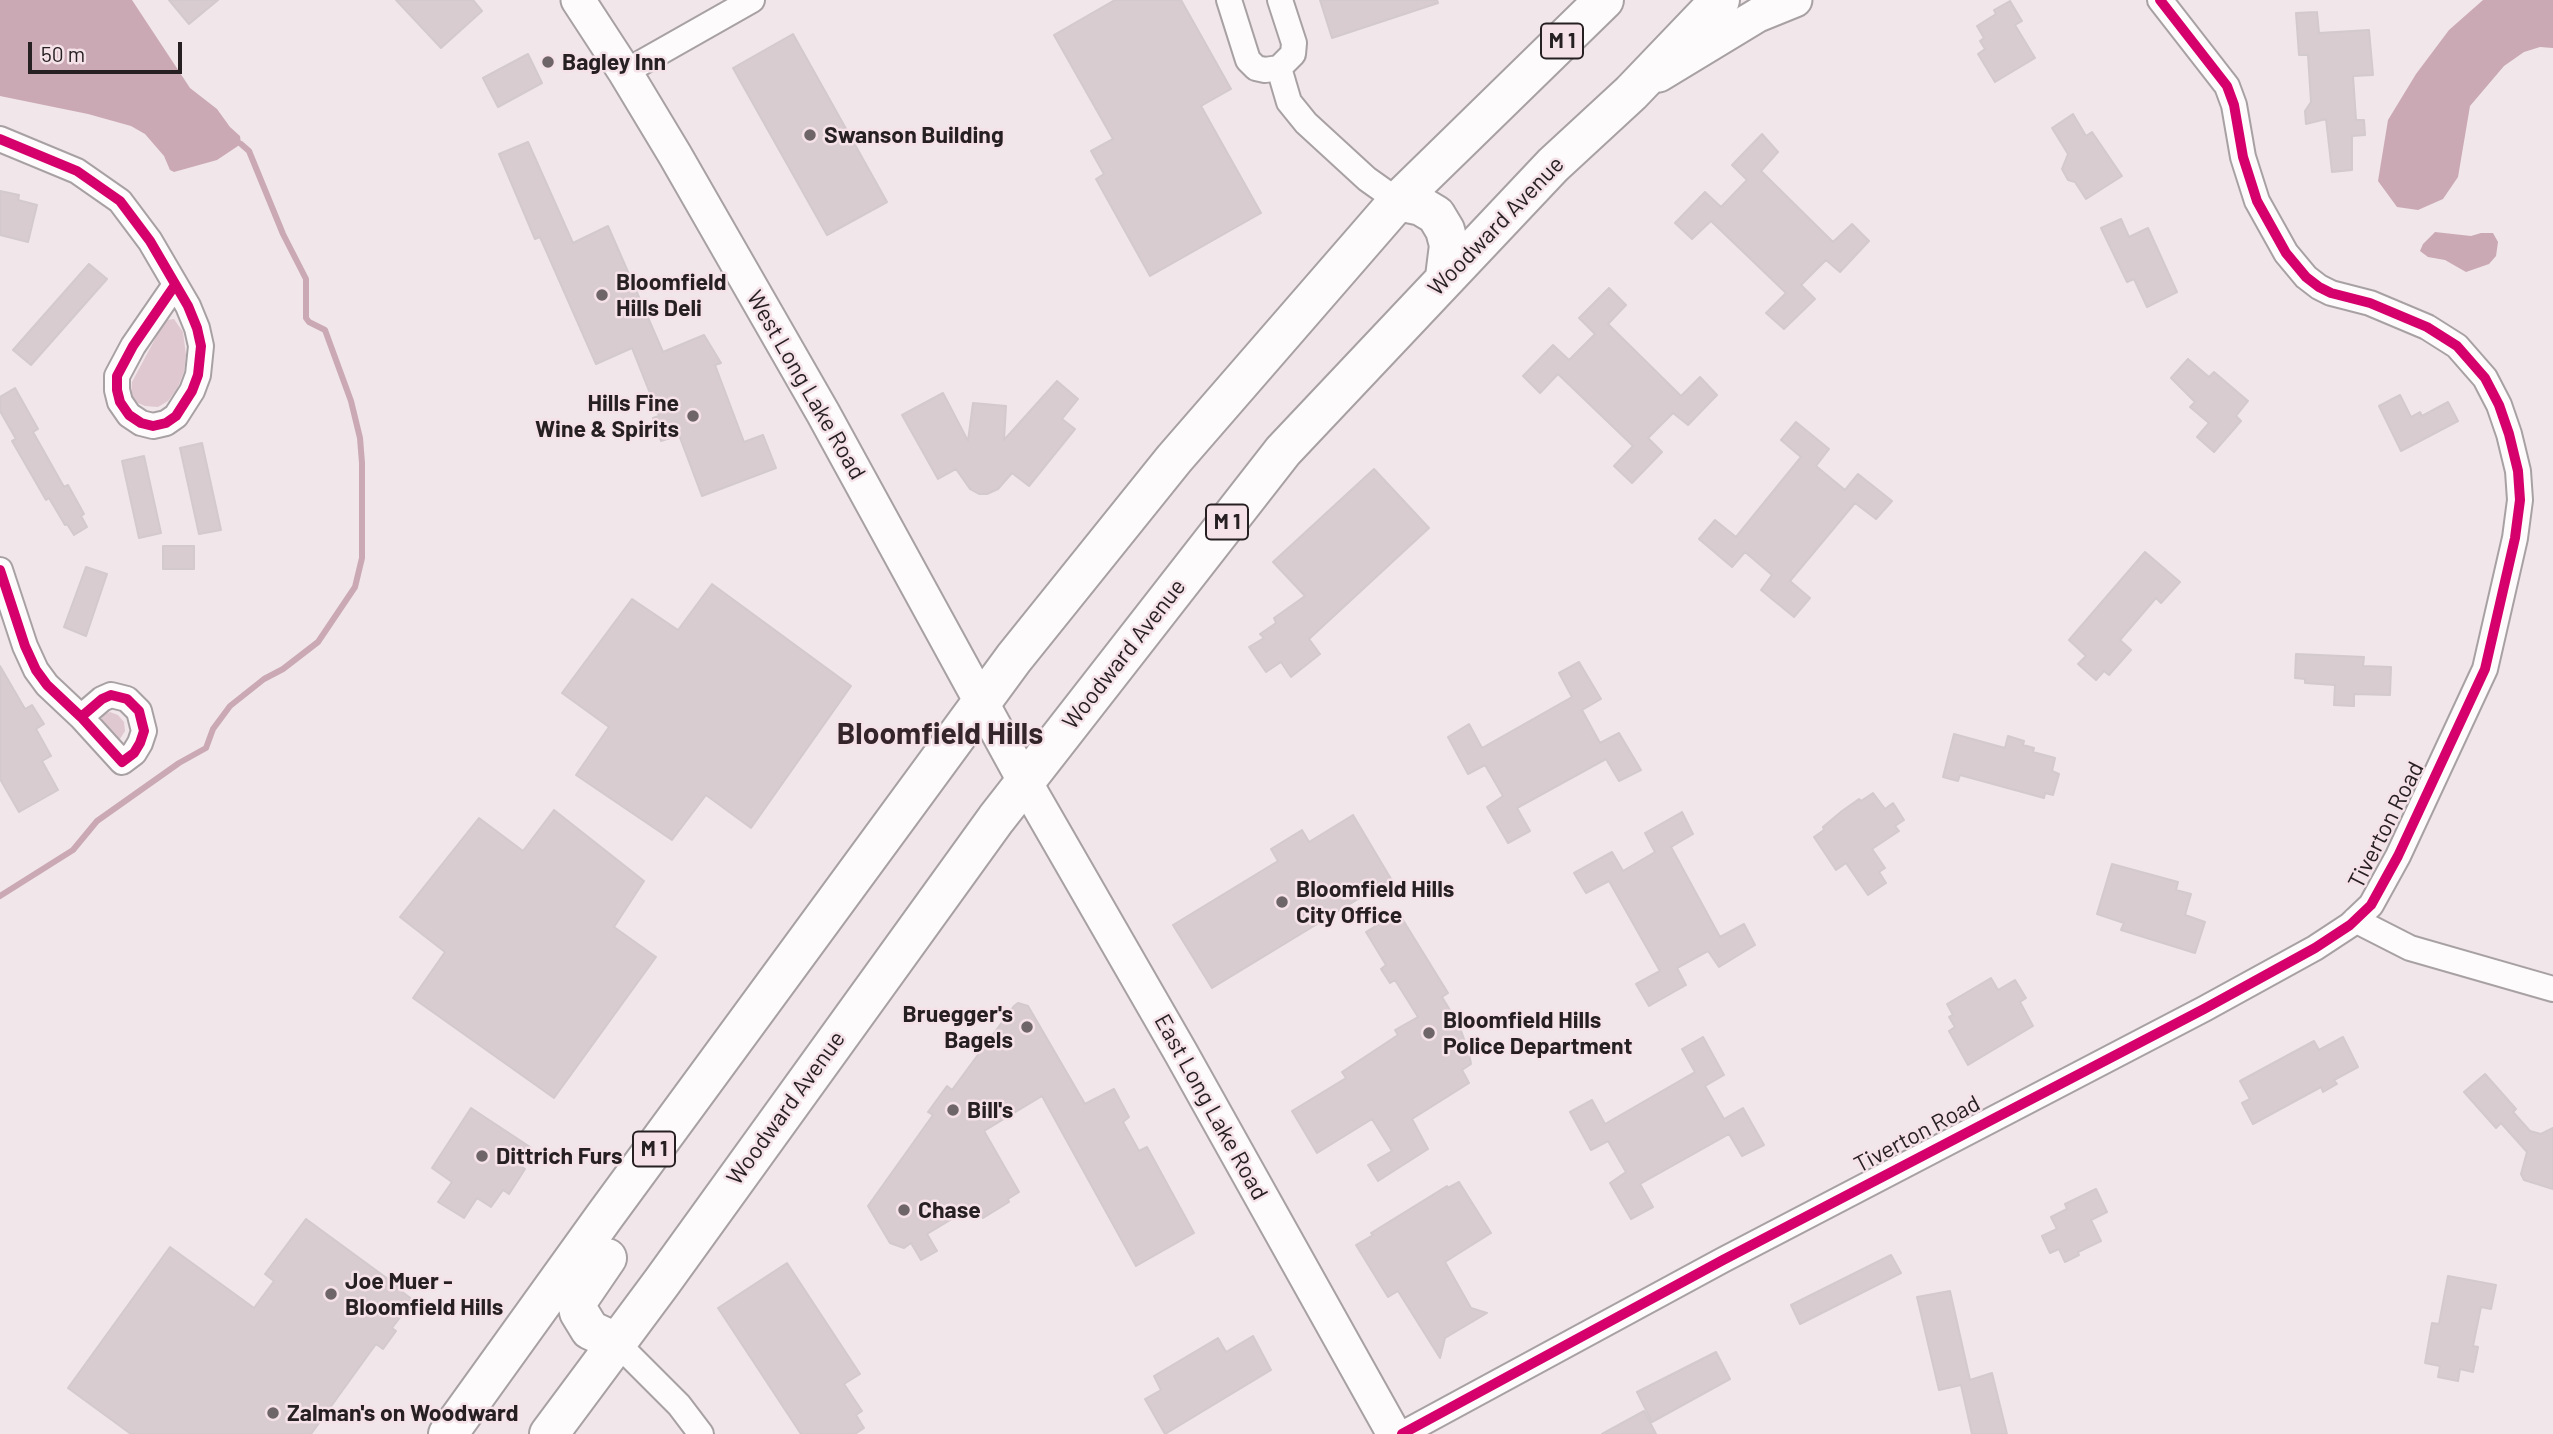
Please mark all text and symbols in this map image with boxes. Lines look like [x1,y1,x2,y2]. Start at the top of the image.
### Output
road number: M 1 [1541,23,1583,58]
scale bar [32,28,186,72]
text: 50 m [41,41,85,66]
place label: Bagley Inn [562,48,666,76]
marker: Bagley Inn [540,54,556,70]
place label: Swanson Building [824,121,1004,149]
marker: Swanson Building [802,127,818,143]
street label: Woodward Avenue [1422,150,1570,302]
place label: Bloomfield Hills Deli [616,268,727,322]
street label: West Long Lake Road [741,286,871,484]
marker: Bloomfield Hills Deli [594,287,610,303]
place label: Hills Fine Wine & Spirits [535,389,679,443]
marker: Hills Fine Wine & Spirits [685,408,701,424]
road number: M 1 [1206,504,1248,540]
street label: Woodward Avenue [1057,573,1191,735]
district label: Bloomfield Hills [837,716,1043,752]
street label: Tiverton Road [2342,757,2430,893]
place label: Bloomfield Hills City Office [1296,875,1454,929]
marker: Bloomfield Hills City Office [1274,894,1290,910]
place label: Bruegger's Bagels [903,1000,1013,1054]
place label: Bloomfield Hills Police Department [1443,1006,1632,1060]
street label: East Long Lake Road [1148,1009,1274,1205]
marker: Bruegger's Bagels [1019,1019,1035,1035]
marker: Bloomfield Hills Police Department [1421,1025,1437,1041]
street label: Woodward Avenue [721,1026,851,1190]
street label: Tiverton Road [1849,1089,1985,1179]
place label: Bill's [967,1096,1013,1124]
marker: Bill's [945,1102,961,1118]
road number: M 1 [633,1132,675,1166]
place label: Dittrich Furs [496,1142,623,1170]
marker: Dittrich Furs [474,1148,490,1164]
place label: Chase [918,1196,981,1224]
marker: Chase [896,1202,912,1218]
place label: Joe Muer - Bloomfield Hills [345,1267,503,1321]
marker: Joe Muer - Bloomfield Hills [323,1286,339,1302]
place label: Zalman's on Woodward [287,1399,518,1427]
marker: Zalman's on Woodward [265,1405,281,1421]

